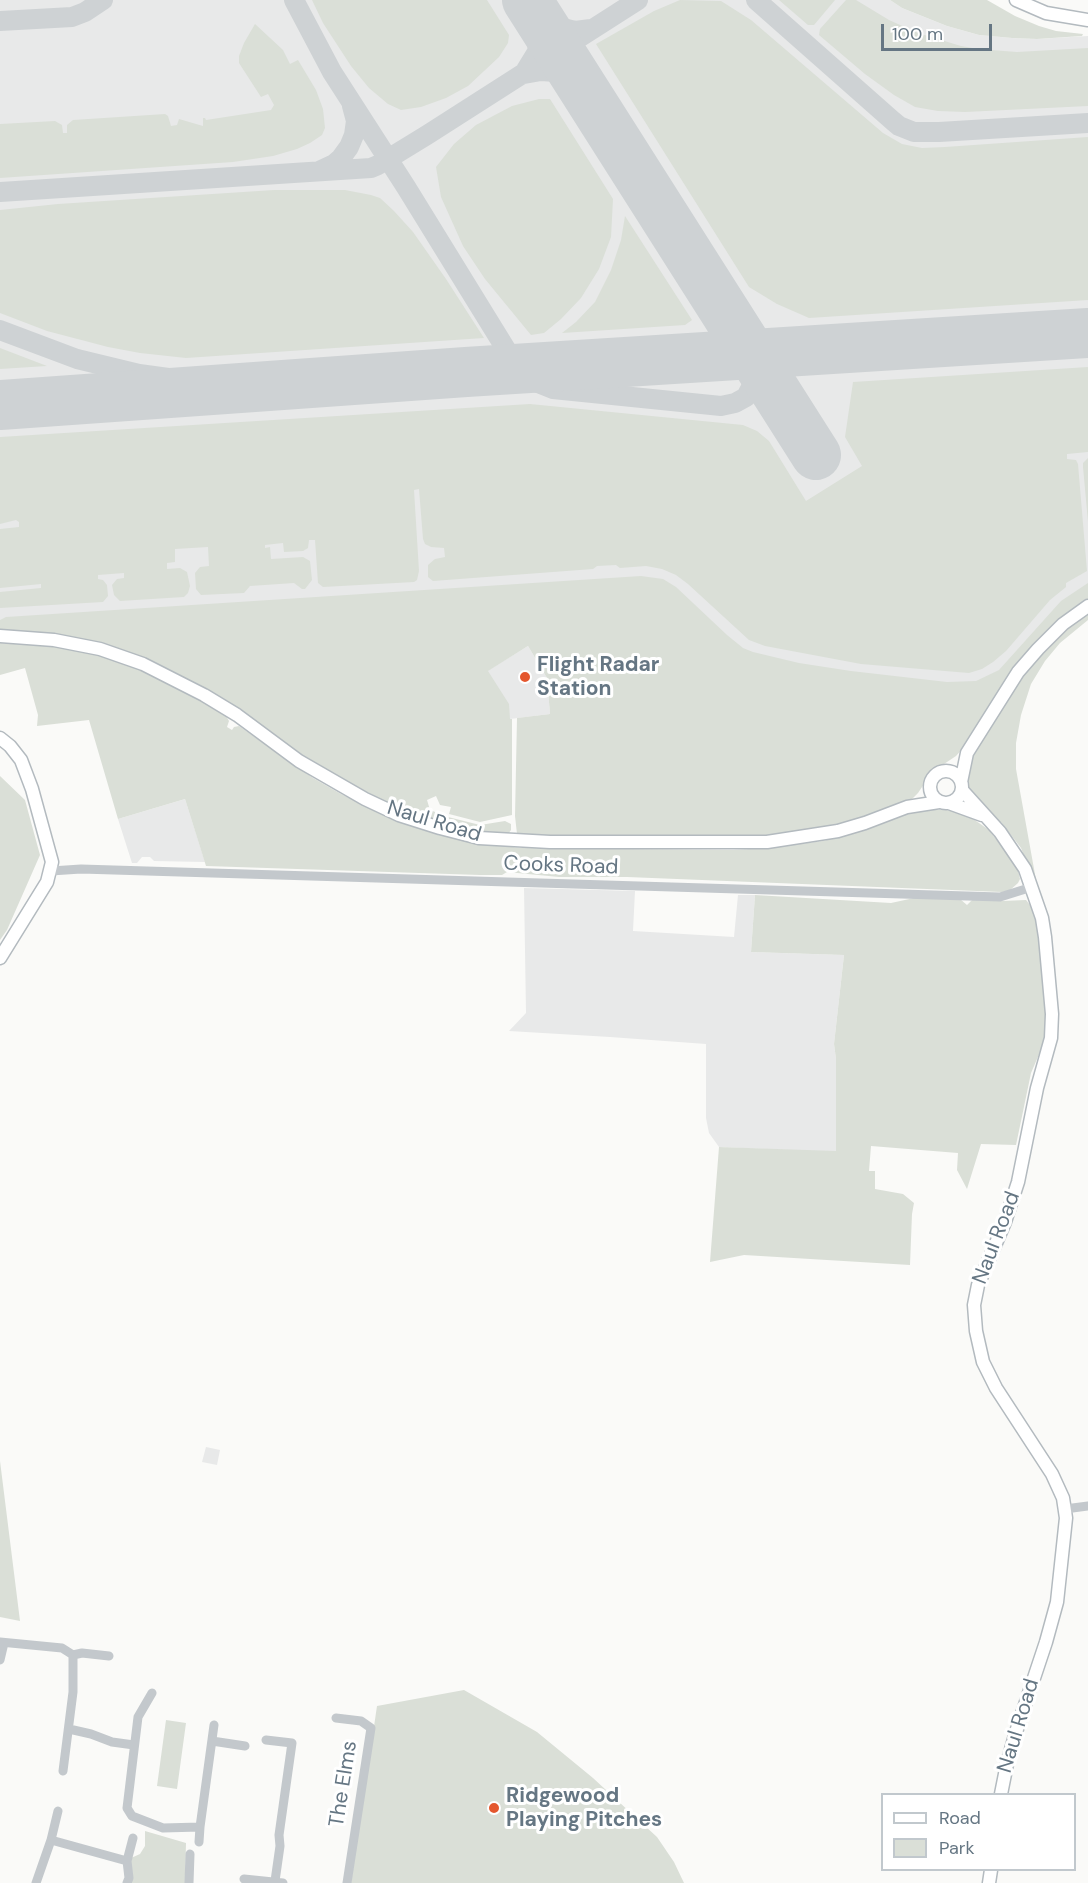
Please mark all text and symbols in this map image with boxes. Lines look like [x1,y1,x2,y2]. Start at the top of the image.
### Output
scale bar [884,12,995,50]
text: 100 m [892,22,943,46]
place label: Flight Radar Station [537,652,659,702]
marker: Flight Radar Station [518,670,532,684]
street label: Naul Road [384,796,484,848]
street label: Cooks Road [503,851,619,881]
street label: Naul Road [968,1188,1026,1288]
street label: Naul Road [993,1676,1045,1776]
street label: The Elms [325,1739,363,1829]
place label: Ridgewood Playing Pitches [506,1783,662,1833]
legend [881,1793,1076,1871]
marker: Ridgewood Playing Pitches [487,1801,501,1815]
text: Road [939,1806,981,1830]
text: Park [939,1836,975,1860]

